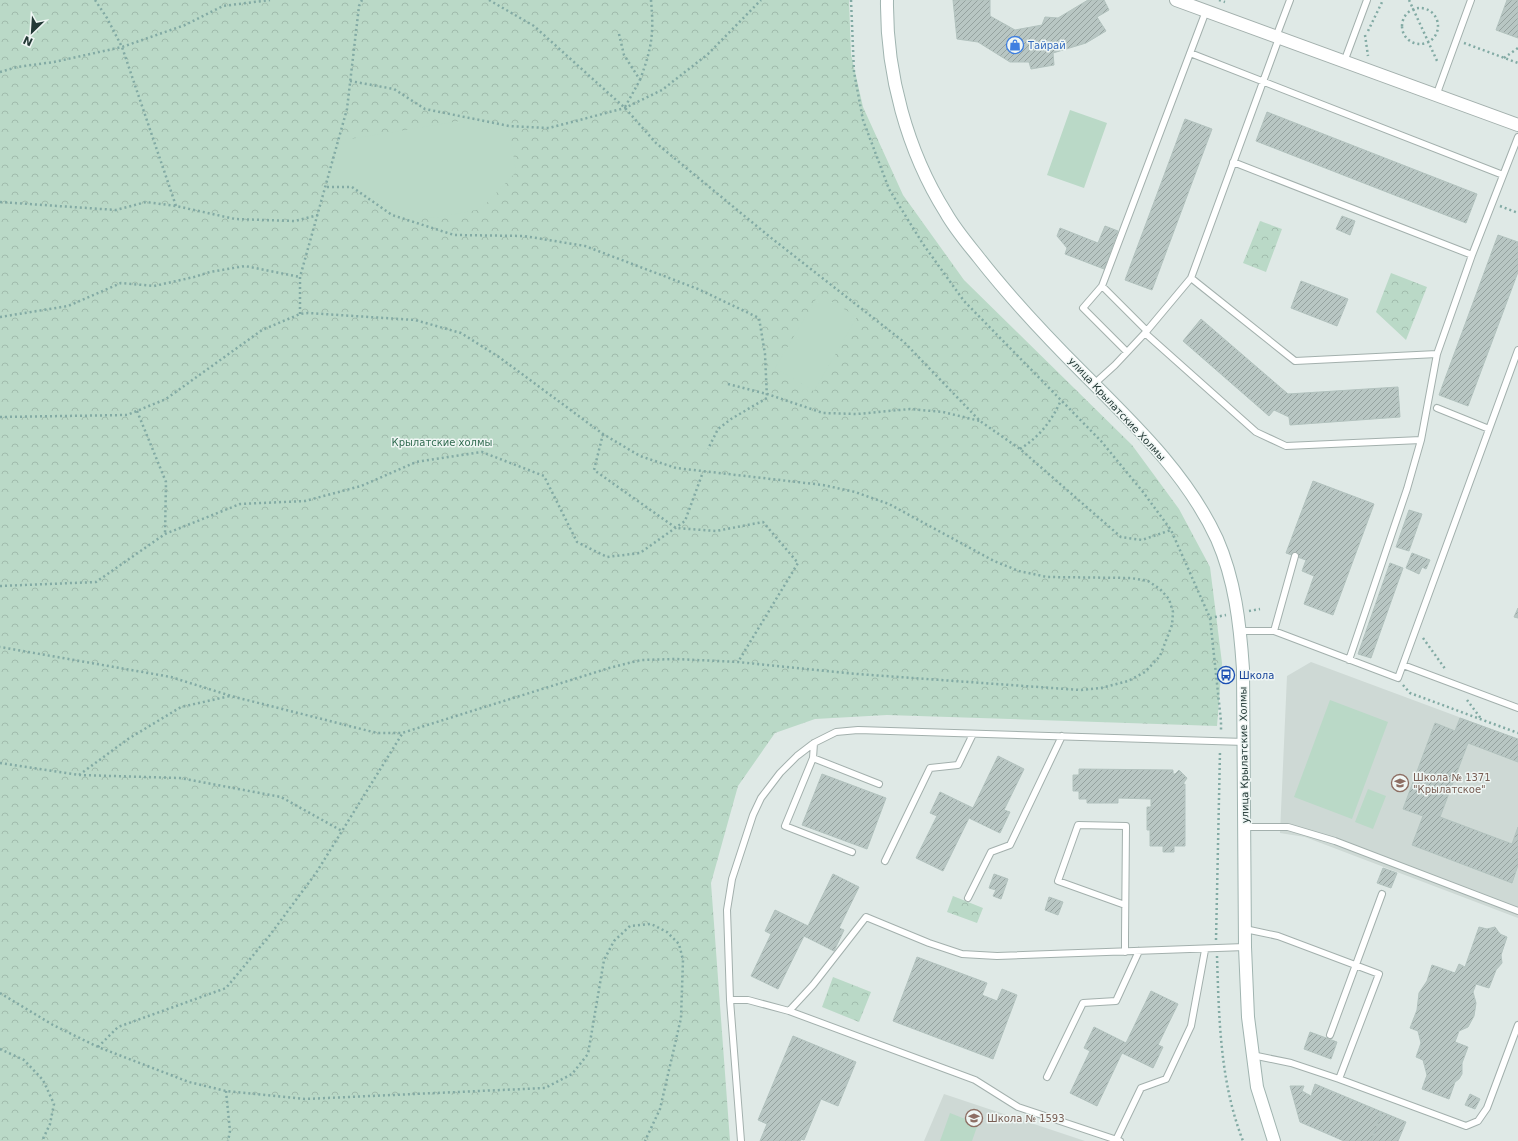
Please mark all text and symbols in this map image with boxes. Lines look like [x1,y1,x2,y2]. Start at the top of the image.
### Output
north arrow [12,12,52,52]
text: N [21,33,35,48]
shop icon: Тайрай [1005,35,1025,55]
place label: Тайрай [1027,40,1066,51]
street label: улица Крылатские Холмы [1066,355,1168,463]
park label: Крылатские холмы [392,437,492,448]
bus stop icon: Школа [1216,665,1236,685]
place label: Школа [1239,670,1274,681]
street label: улица Крылатские Холмы [1237,687,1251,823]
place label: Школа № 1371 "Крылатское" [1413,772,1491,795]
school or university icon: Школа № 1371 "Крылатское" [1390,773,1410,793]
school or university icon: Школа № 1593 [964,1108,984,1128]
place label: Школа № 1593 [987,1113,1065,1124]

